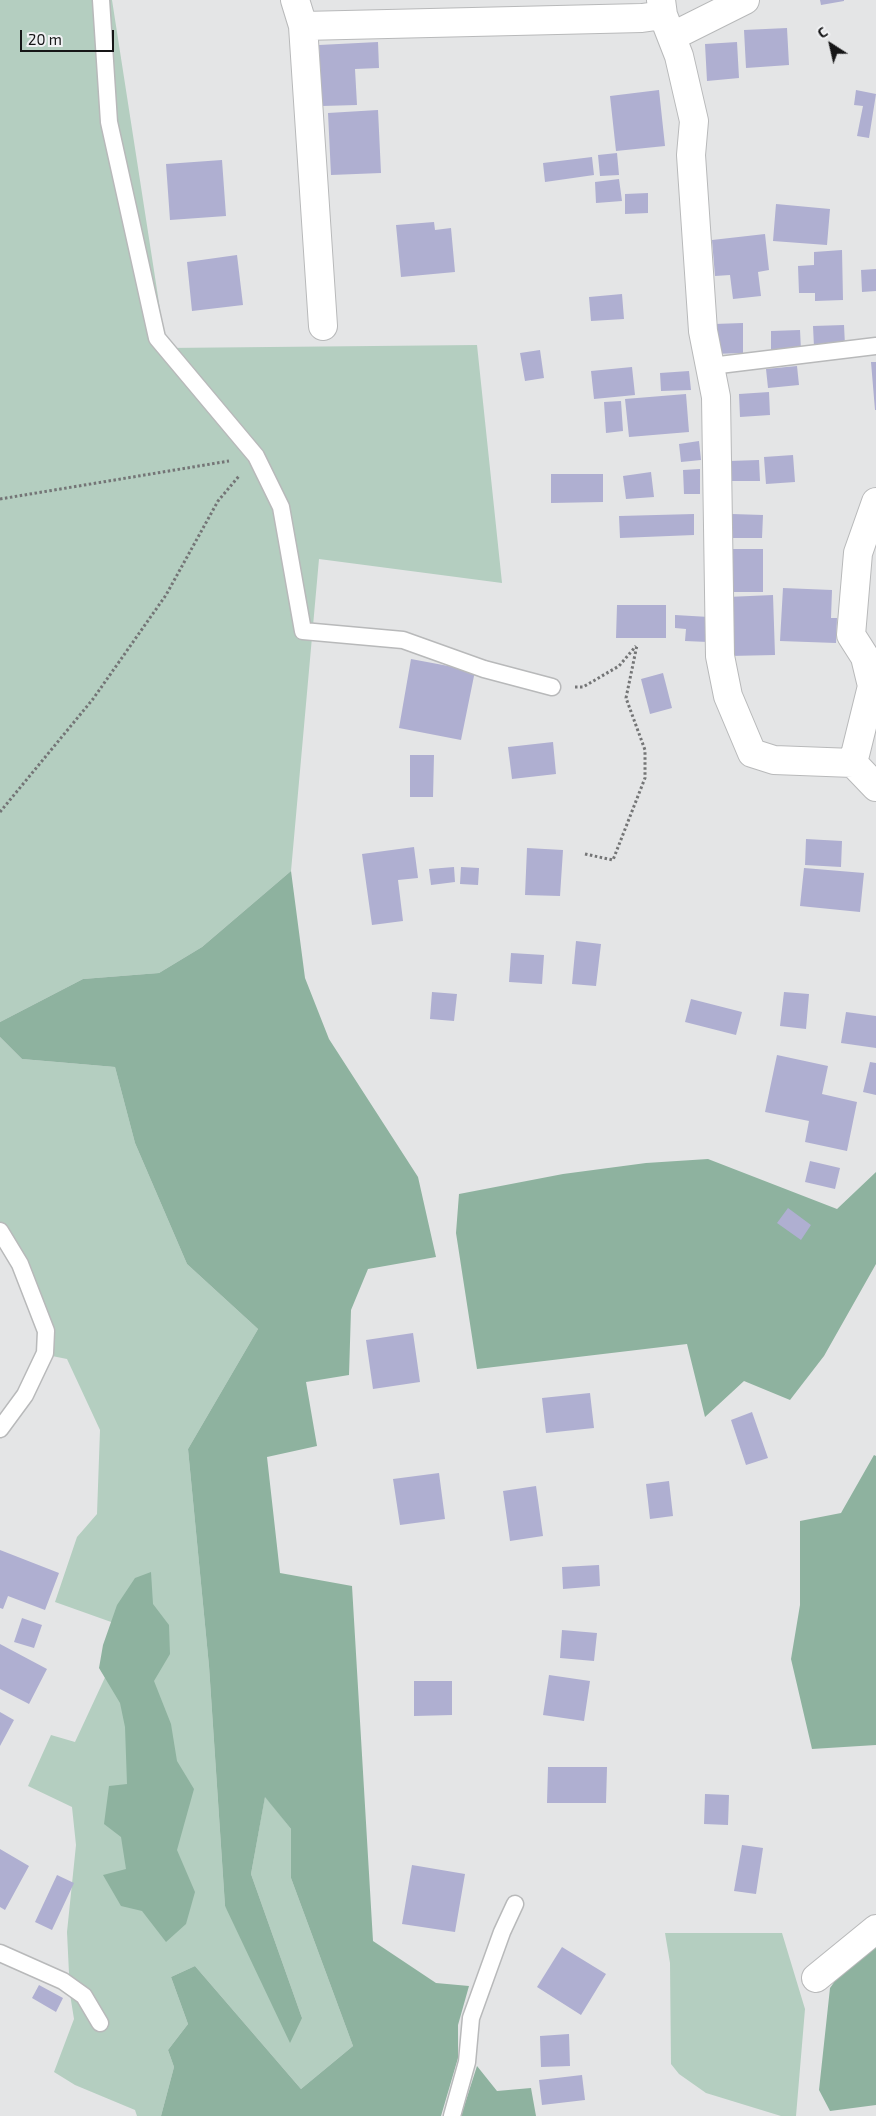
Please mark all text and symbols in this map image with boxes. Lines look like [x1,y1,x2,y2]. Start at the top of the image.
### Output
scale bar [22,20,116,52]
north arrow [806,20,856,70]
text: С [814,23,830,42]
text: 20 m [28,30,62,48]

